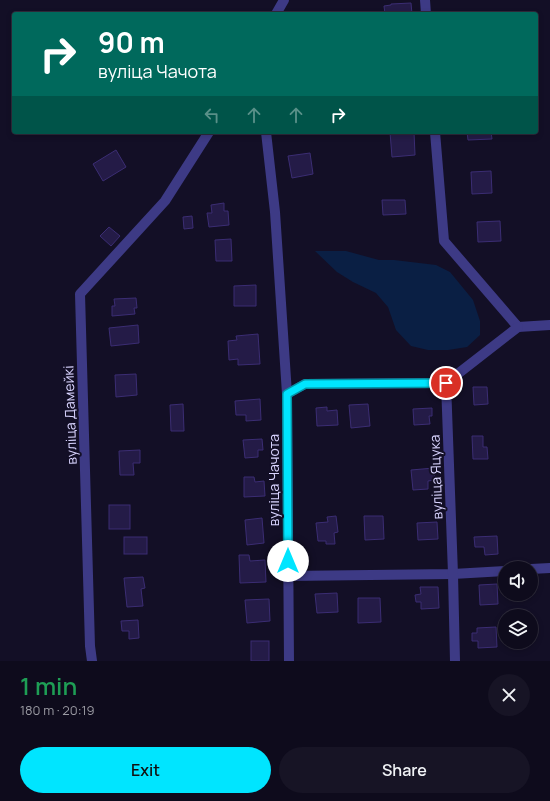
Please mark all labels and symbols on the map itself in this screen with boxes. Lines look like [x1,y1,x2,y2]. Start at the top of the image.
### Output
street label: вуліца Дамейкі [58,365,81,465]
pin [429,366,463,400]
street label: вуліца Чачота [264,434,283,526]
street label: вуліца Яцука [425,434,446,520]
position arrow [267,540,309,582]

